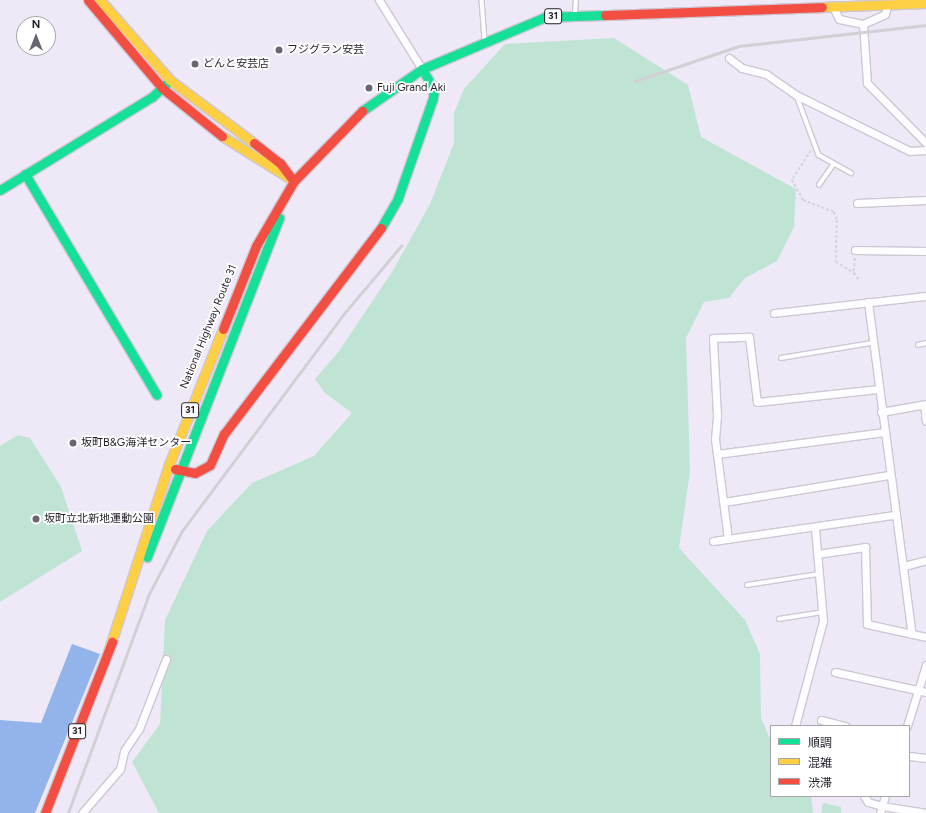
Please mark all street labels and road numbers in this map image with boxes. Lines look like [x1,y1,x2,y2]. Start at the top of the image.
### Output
road number: 31 [544,8,562,24]
street label: National Highway Route 31 [178,263,240,391]
road number: 31 [181,402,199,418]
road number: 31 [68,723,86,739]

